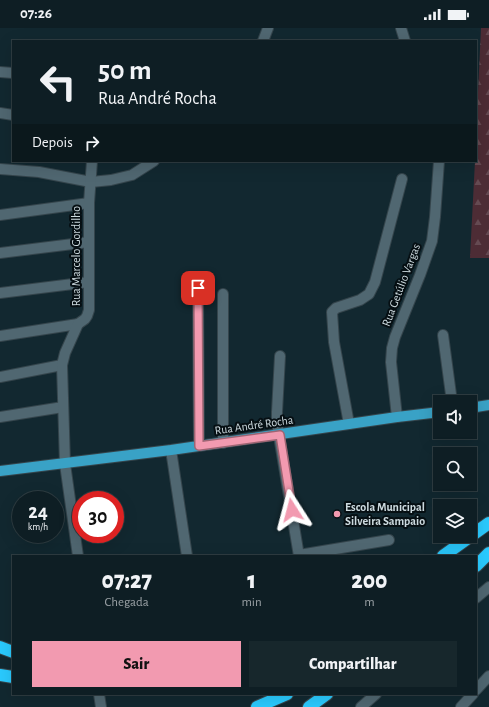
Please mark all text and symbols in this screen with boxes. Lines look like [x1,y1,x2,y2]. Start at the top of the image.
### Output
text: 07:26 [20,6,52,21]
icon: left [32,56,84,108]
text: 50 m [98,57,152,85]
text: Rua André Rocha [98,90,217,108]
icon: right [81,132,103,154]
text: Depois [32,135,73,150]
street label: Rua Marcelo Gordilho [70,206,82,306]
street label: Rua Getúlio Vargas [380,242,422,328]
pin [181,271,215,305]
icon: arrive [187,277,209,299]
map controls [433,395,477,543]
button: sound [433,395,477,439]
street label: Rua André Rocha [214,413,294,436]
button: search [433,447,477,491]
position arrow [271,489,313,531]
speed limit sign: 30 [72,491,124,543]
button: layers [433,499,477,543]
place label: Escola Municipal Silveira Sampaio [345,501,425,527]
text: 24 [28,502,48,522]
marker: Escola Municipal Silveira Sampaio [332,509,342,519]
text: km/h [28,522,48,532]
text: 07:27 [101,569,152,593]
text: 1 [247,569,256,593]
text: 200 [351,569,388,593]
text: Chegada [105,596,149,609]
text: min [241,596,262,609]
text: m [364,596,375,609]
button: Sair [32,641,241,687]
button: Compartilhar [249,641,457,687]

